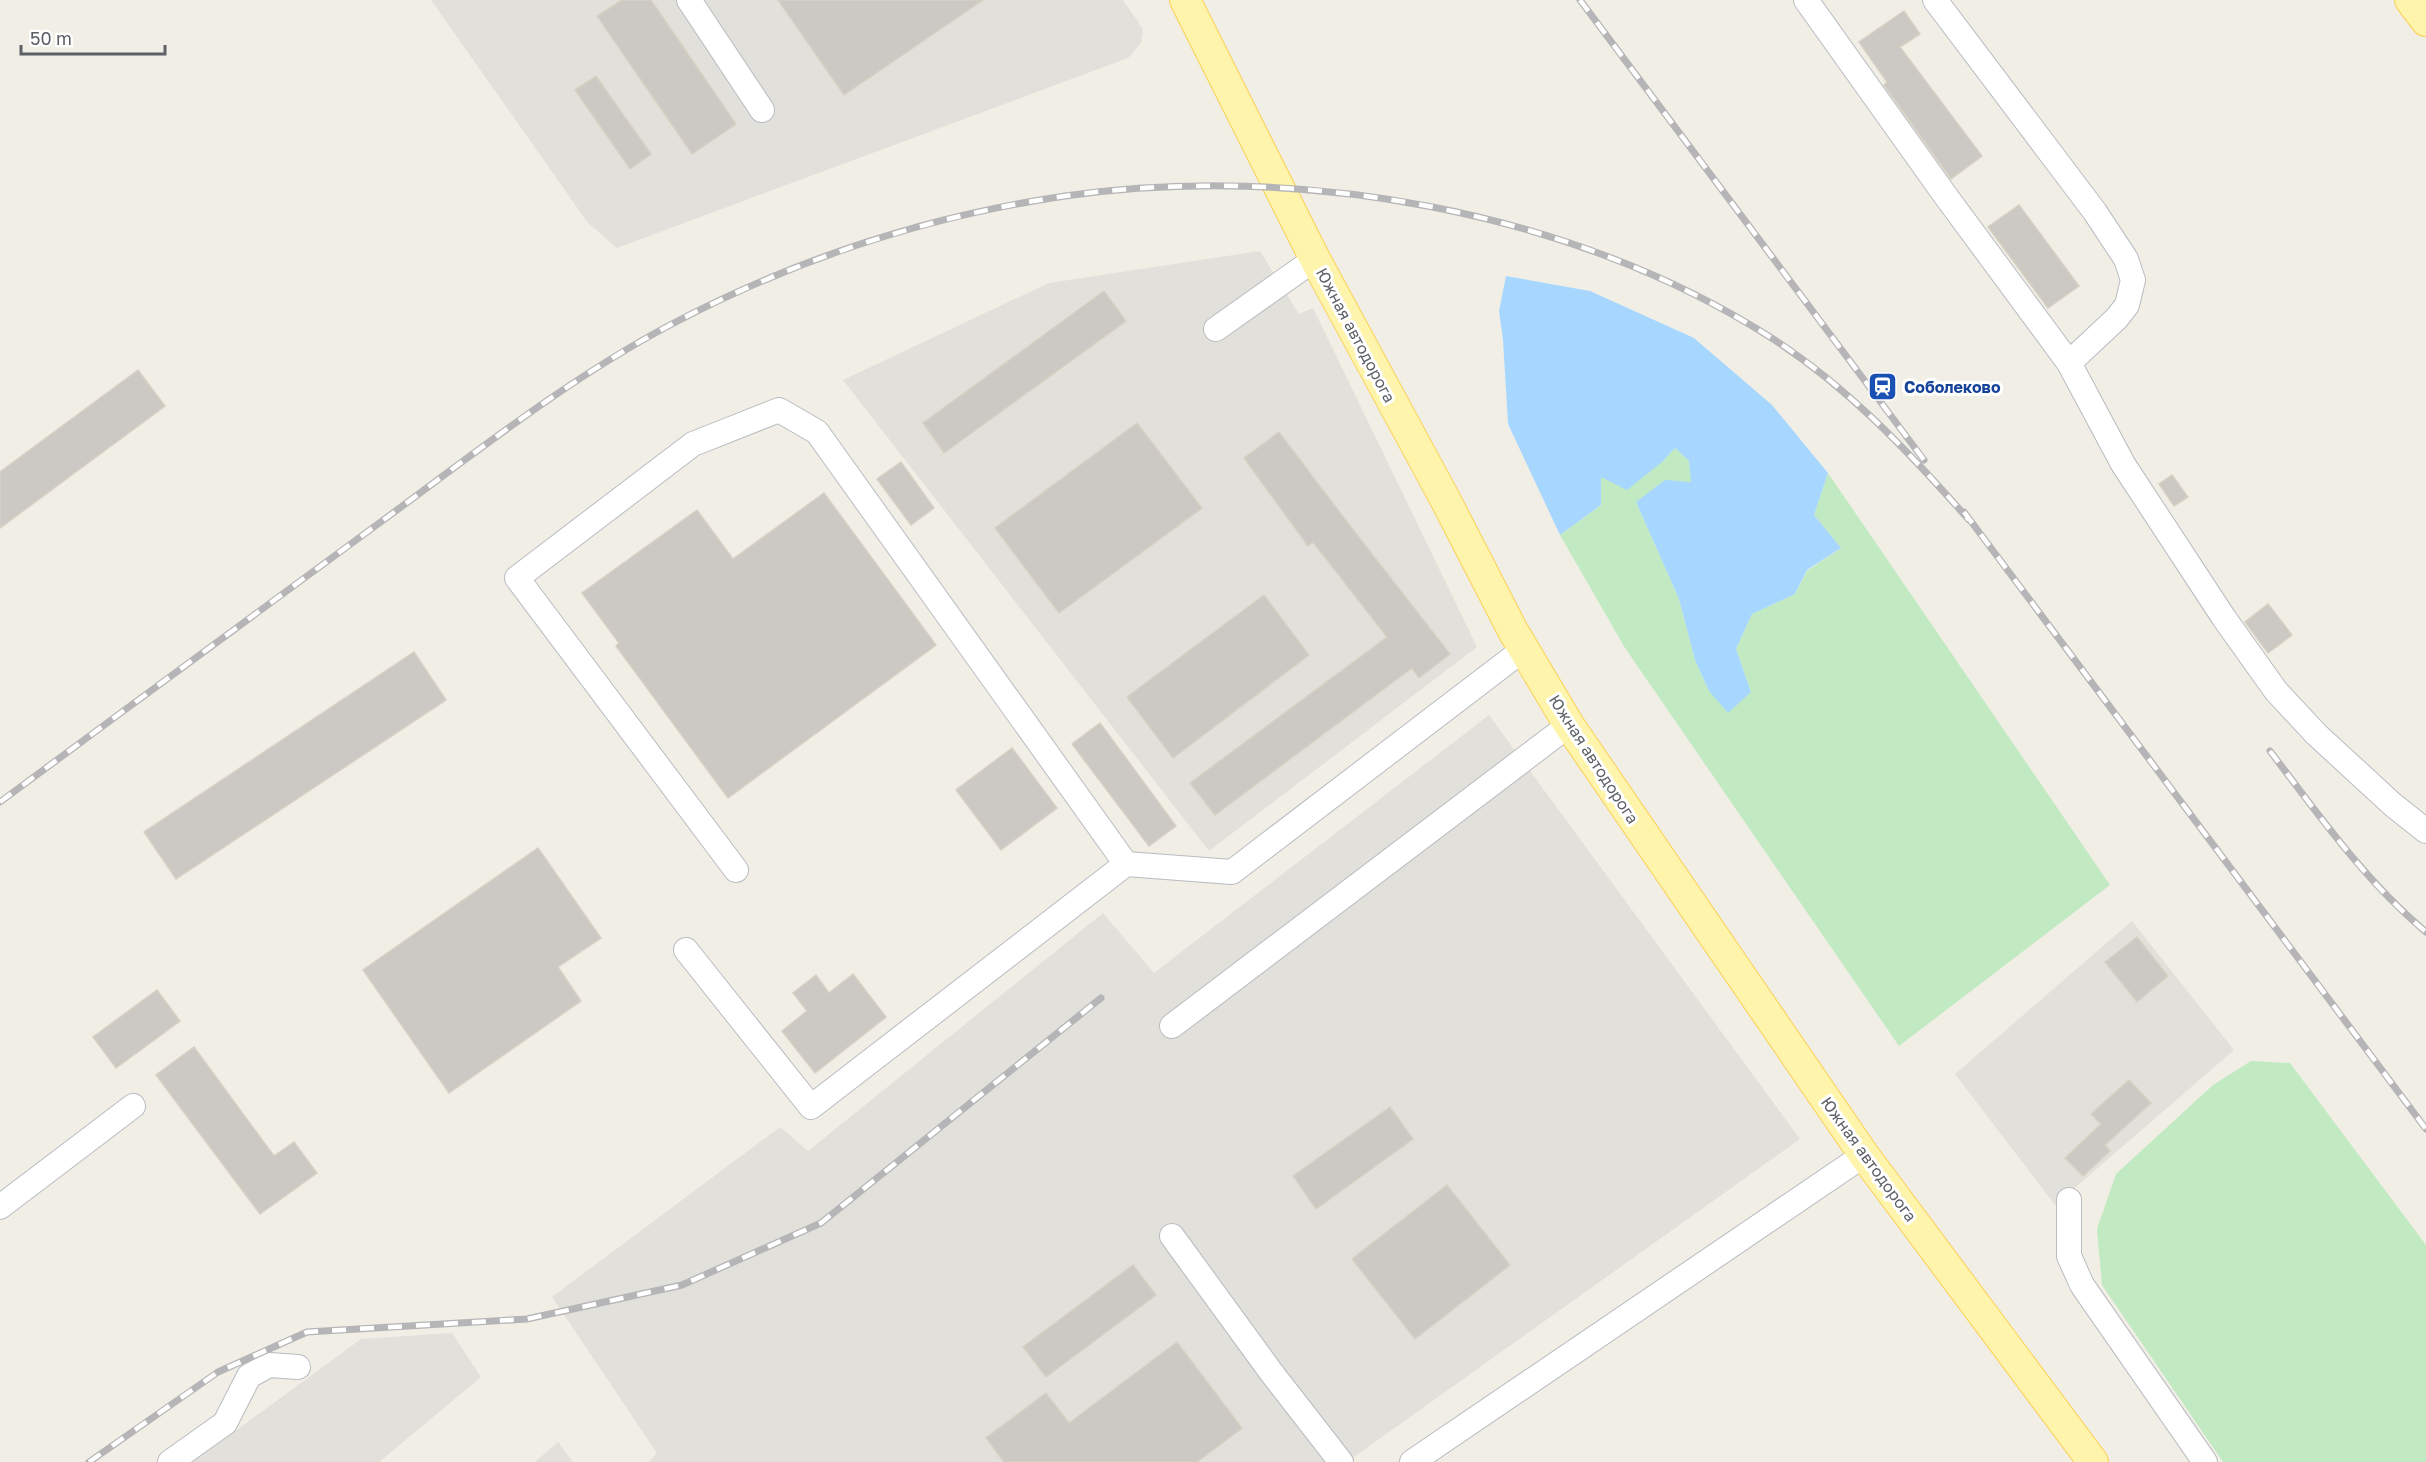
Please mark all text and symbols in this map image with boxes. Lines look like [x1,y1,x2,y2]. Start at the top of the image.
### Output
scale bar [21,18,165,56]
text: 50 m [30,27,72,49]
street label: Южная автодорога [1312,264,1400,406]
station icon: Соболеково [1867,371,1899,403]
place label: Соболеково [1904,377,2001,397]
street label: Южная автодорога [1545,691,1643,827]
street label: Южная автодорога [1817,1093,1921,1225]

